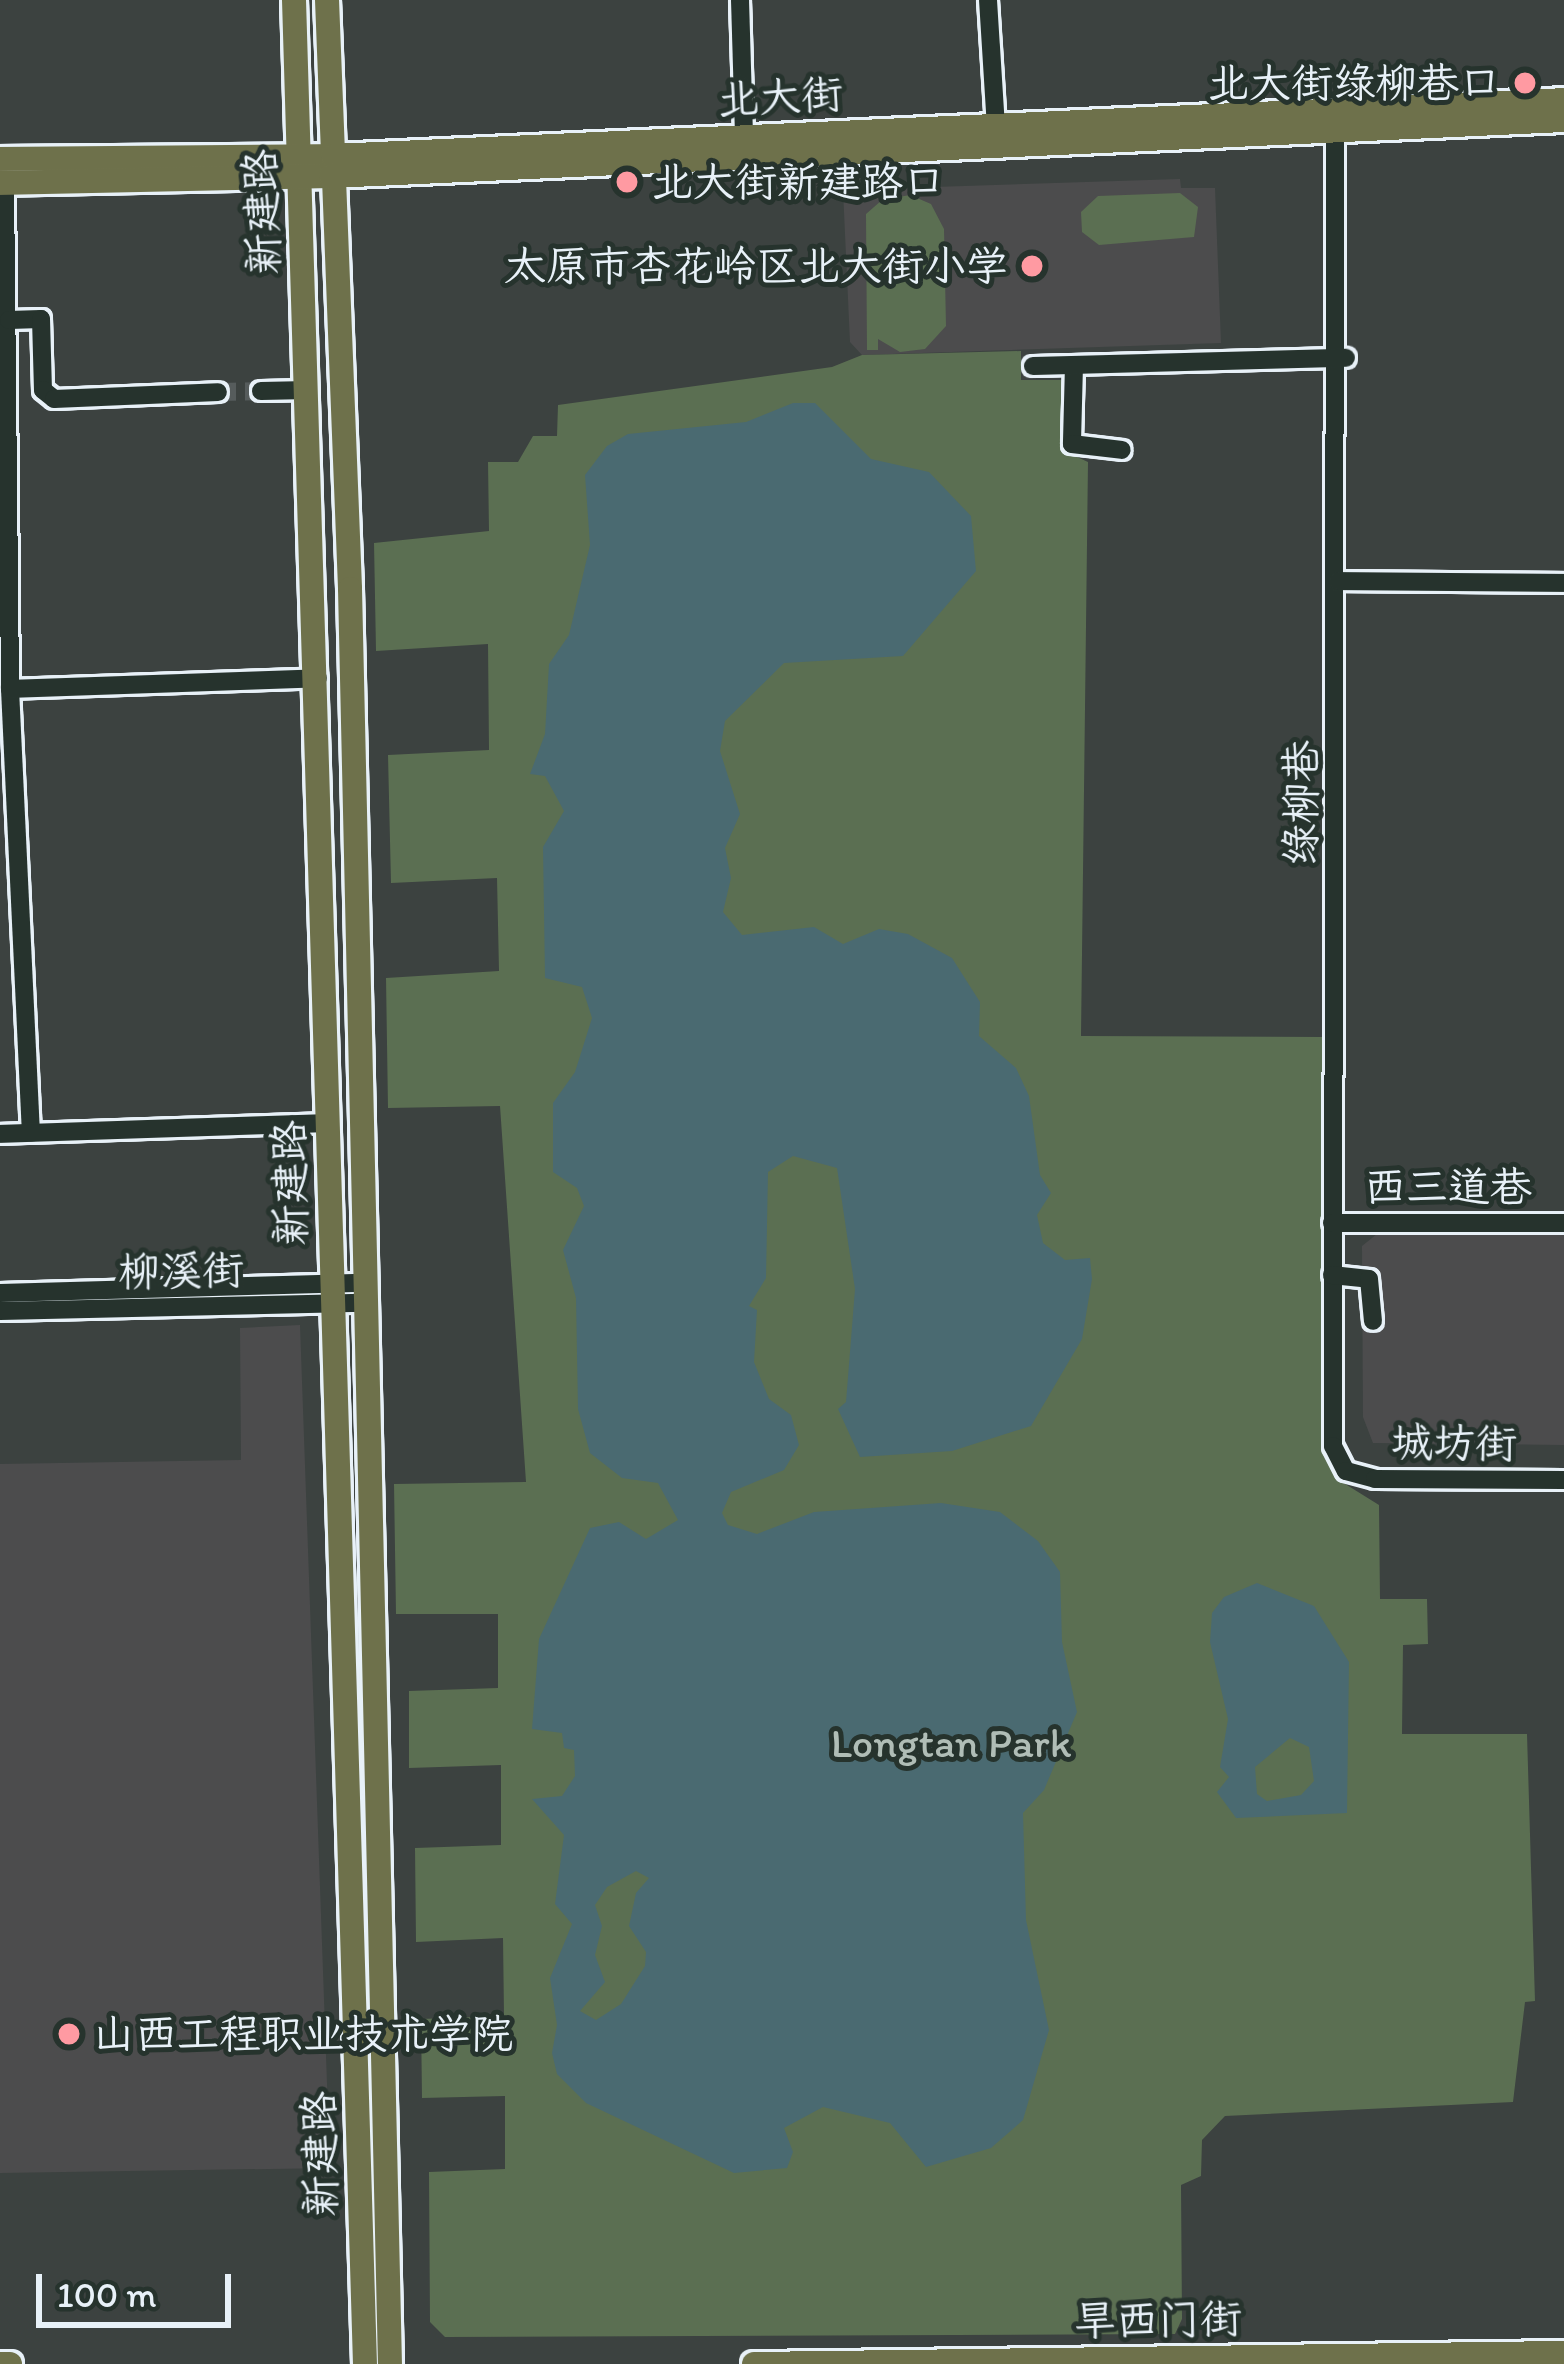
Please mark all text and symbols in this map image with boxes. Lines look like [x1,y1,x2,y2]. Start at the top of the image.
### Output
place label: 北大街绿柳巷口 [1207,58,1501,108]
street label: 北大街 [716,69,844,125]
marker: 北大街绿柳巷口 [1512,70,1538,96]
street label: 新建路 [235,148,289,276]
place label: 北大街新建路口 [651,157,945,207]
marker: 北大街新建路口 [614,169,640,195]
place label: 太原市杏花岭区北大街小学 [504,241,1008,291]
marker: 太原市杏花岭区北大街小学 [1019,253,1045,279]
street label: 绿柳巷 [1276,740,1326,866]
street label: 新建路 [264,1120,316,1246]
street label: 西三道巷 [1364,1162,1532,1212]
street label: 柳溪街 [118,1245,244,1297]
street label: 城坊街 [1391,1417,1517,1469]
park label: Longtan Park [831,1718,1071,1768]
place label: 山西工程职业技术学院 [93,2009,513,2059]
marker: 山西工程职业技术学院 [56,2021,82,2047]
street label: 新建路 [294,2091,346,2217]
scale bar [42,2250,237,2324]
text: 100 m [57,2273,156,2316]
street label: 旱西门街 [1074,2293,1242,2347]

